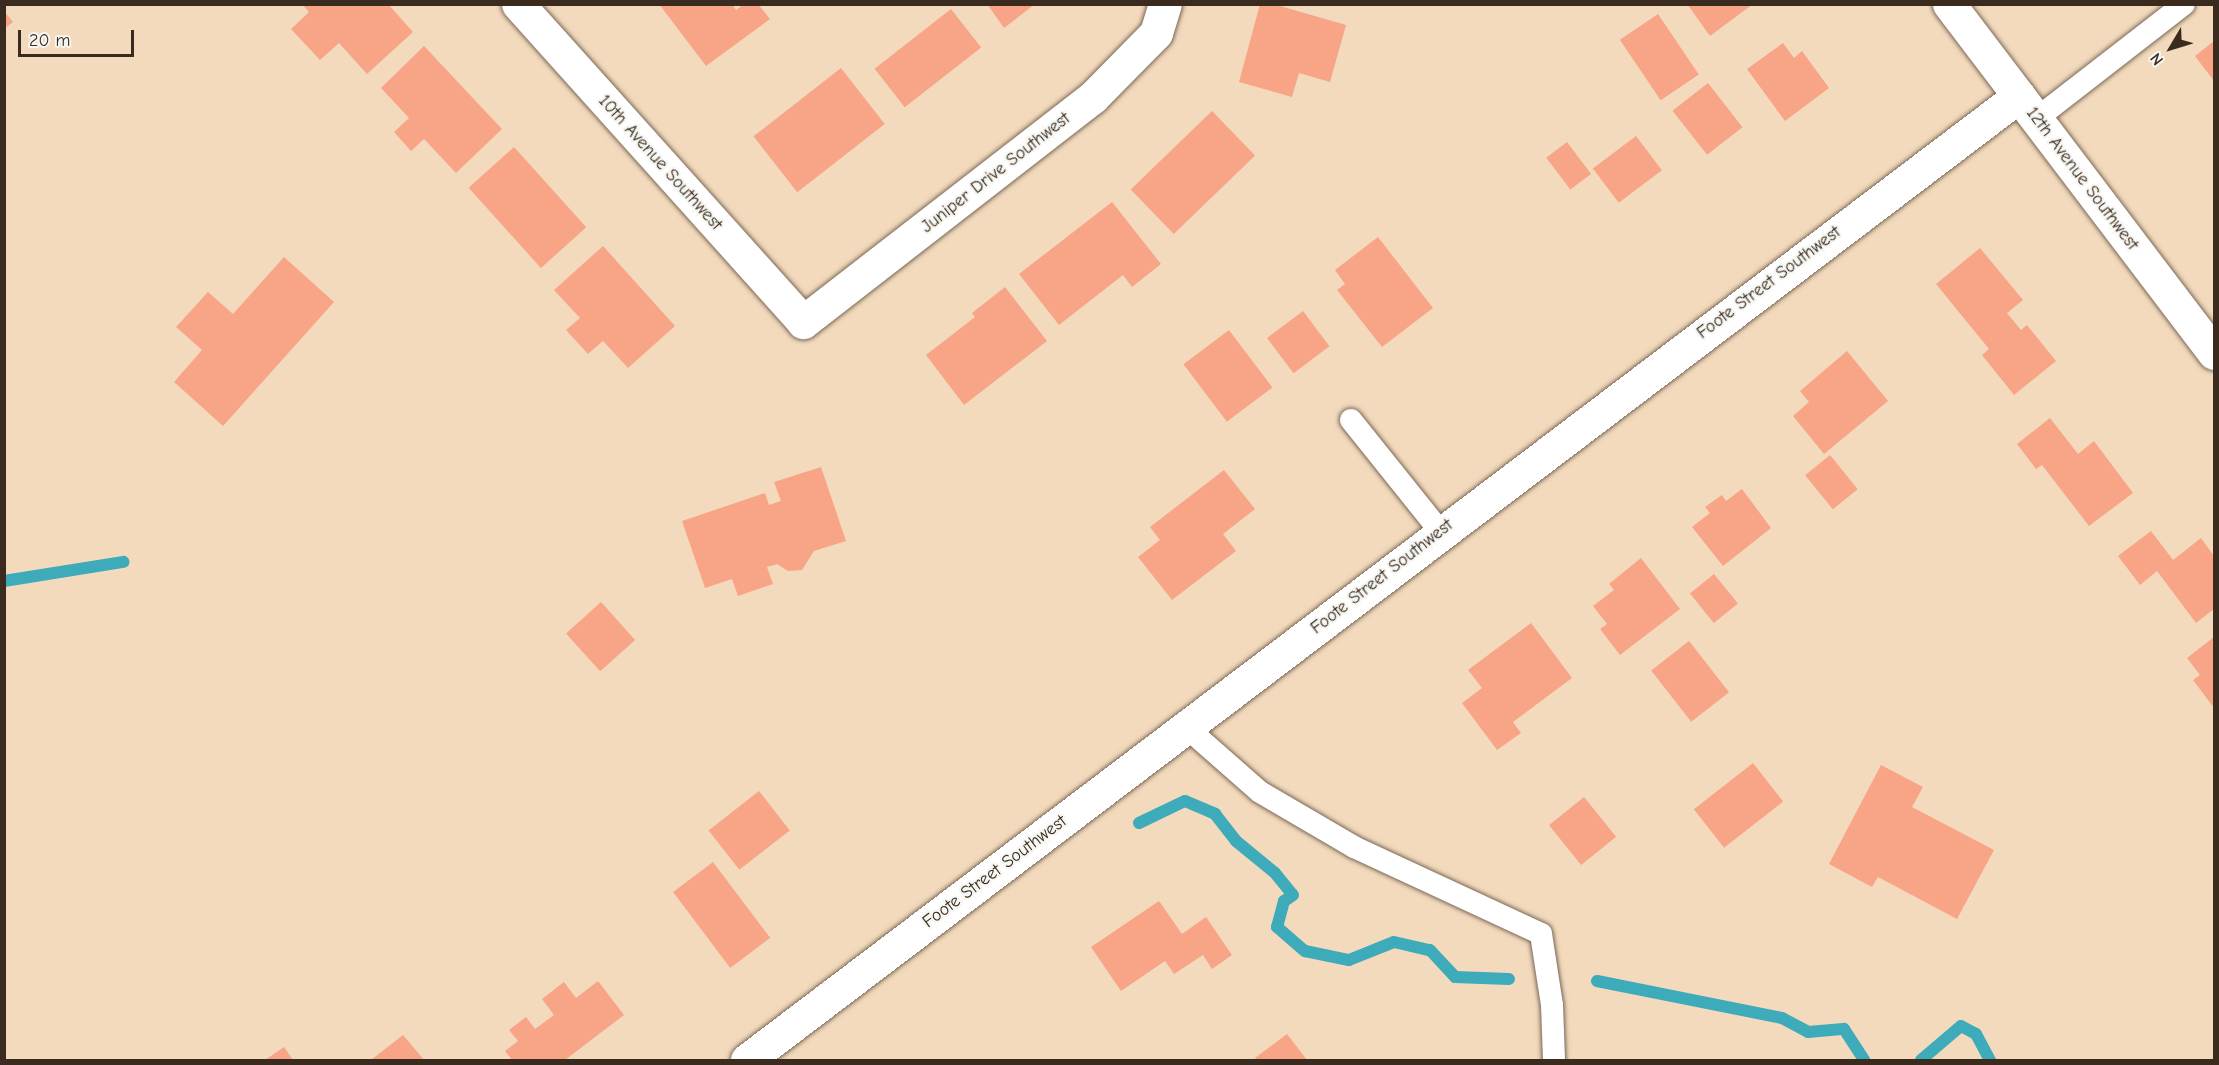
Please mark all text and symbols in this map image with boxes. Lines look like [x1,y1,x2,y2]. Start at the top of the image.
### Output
scale bar [21,18,136,56]
north arrow [2141,18,2201,78]
text: 20 m [29,30,70,51]
text: N [2147,49,2167,69]
street label: 10th Avenue Southwest [593,91,727,235]
street label: 12th Avenue Southwest [2021,103,2143,255]
street label: Juniper Drive Southwest [917,108,1075,238]
street label: Foote Street Southwest [1693,222,1845,344]
street label: Foote Street Southwest [1307,515,1457,639]
street label: Foote Street Southwest [919,811,1071,933]

